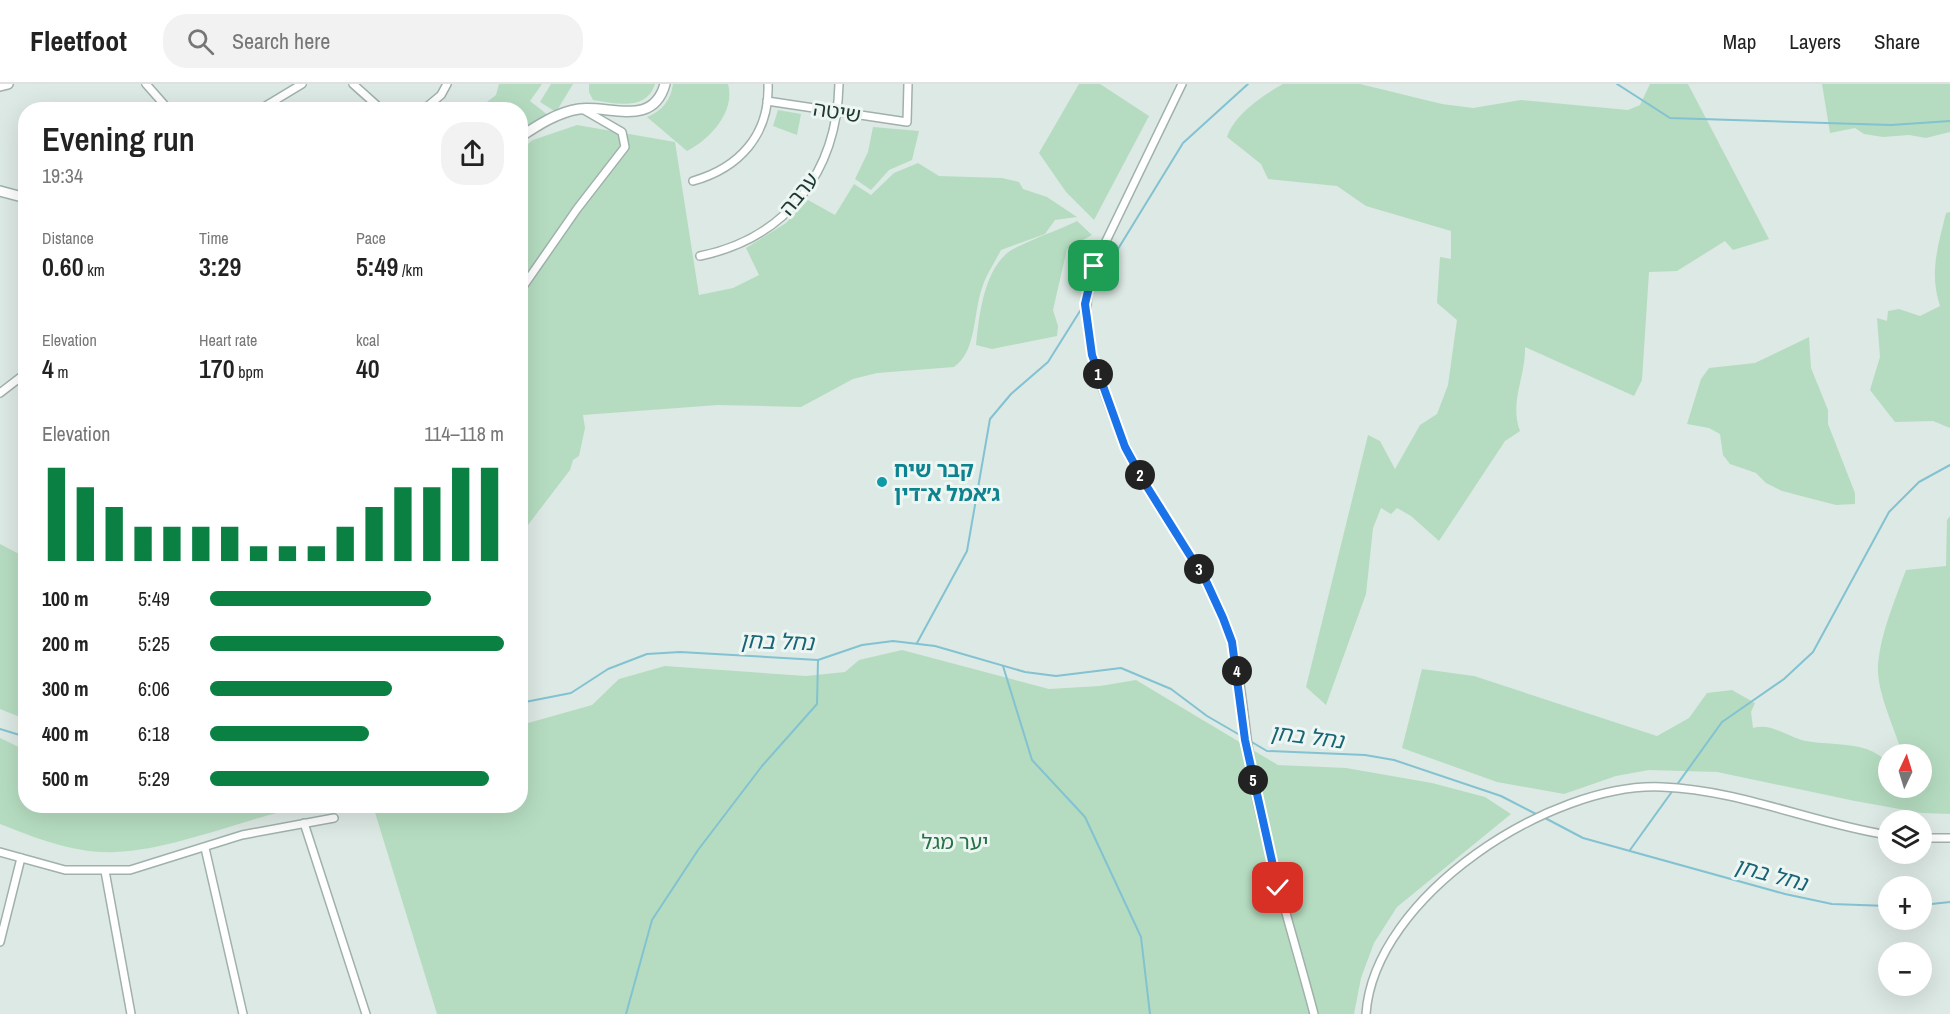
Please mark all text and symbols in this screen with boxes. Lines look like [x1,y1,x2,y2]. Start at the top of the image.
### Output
search box [163,14,583,68]
text: Fleetfoot [30,22,127,60]
icon: search [184,25,217,58]
text: Search here [232,26,330,56]
text: Map [1723,27,1756,56]
text: Layers [1789,27,1841,56]
text: Share [1874,27,1920,56]
street label: שיטה [811,93,863,130]
text: Evening run [42,117,195,161]
button: share [441,122,504,185]
text: 19:34 [42,162,83,189]
street label: ערבה [772,166,825,221]
text: Distance [42,227,94,249]
text: Time [199,227,229,249]
text: Pace [356,227,386,249]
pin [1068,240,1119,291]
text: 0.60 [42,249,84,284]
text: 3:29 [199,249,241,284]
text: 5:49 [356,249,398,284]
icon: arrive [1077,249,1110,282]
text: km [84,259,105,281]
text: /km [398,259,423,281]
text: Elevation [42,329,97,351]
text: Heart rate [199,329,257,351]
text: kcal [356,329,379,351]
text: 4 [42,351,54,386]
text: 170 [199,351,235,386]
text: 40 [356,351,380,386]
pin: 1 [1083,359,1113,389]
text: m [54,361,68,383]
text: bpm [235,361,264,383]
text: 1 [1094,363,1102,385]
text: Elevation [42,420,110,447]
text: 114–118 m [424,420,504,447]
place label: קבר שיח ג׳אמל א־דין [894,455,1001,508]
pin: 2 [1125,460,1155,490]
text: 2 [1136,464,1144,486]
marker: קבר שיח ג׳אמל א־דין [875,475,889,489]
pin: 3 [1184,554,1214,584]
text: 3 [1195,558,1203,580]
text: 100 m [42,585,89,612]
text: 5:49 [138,585,170,612]
water label: נחל בחן [740,625,816,657]
text: 200 m [42,630,89,657]
text: 5:25 [138,630,170,657]
pin: 4 [1222,656,1252,686]
text: 4 [1233,660,1241,682]
text: 300 m [42,675,89,702]
text: 6:06 [138,675,170,702]
water label: נחל בחן [1269,717,1347,756]
text: 400 m [42,720,89,747]
text: 6:18 [138,720,170,747]
north arrow [1878,744,1932,798]
map controls [1878,744,1932,996]
text: 500 m [42,765,89,792]
text: 5:29 [138,765,170,792]
pin: 5 [1238,765,1268,795]
text: 5 [1249,769,1257,791]
button: layers [1878,810,1932,864]
park label: יער מגל [922,827,988,856]
water label: נחל בחן [1731,850,1812,898]
pin [1252,862,1303,913]
icon: check [1261,871,1294,904]
button: + [1878,876,1932,930]
button: − [1878,942,1932,996]

